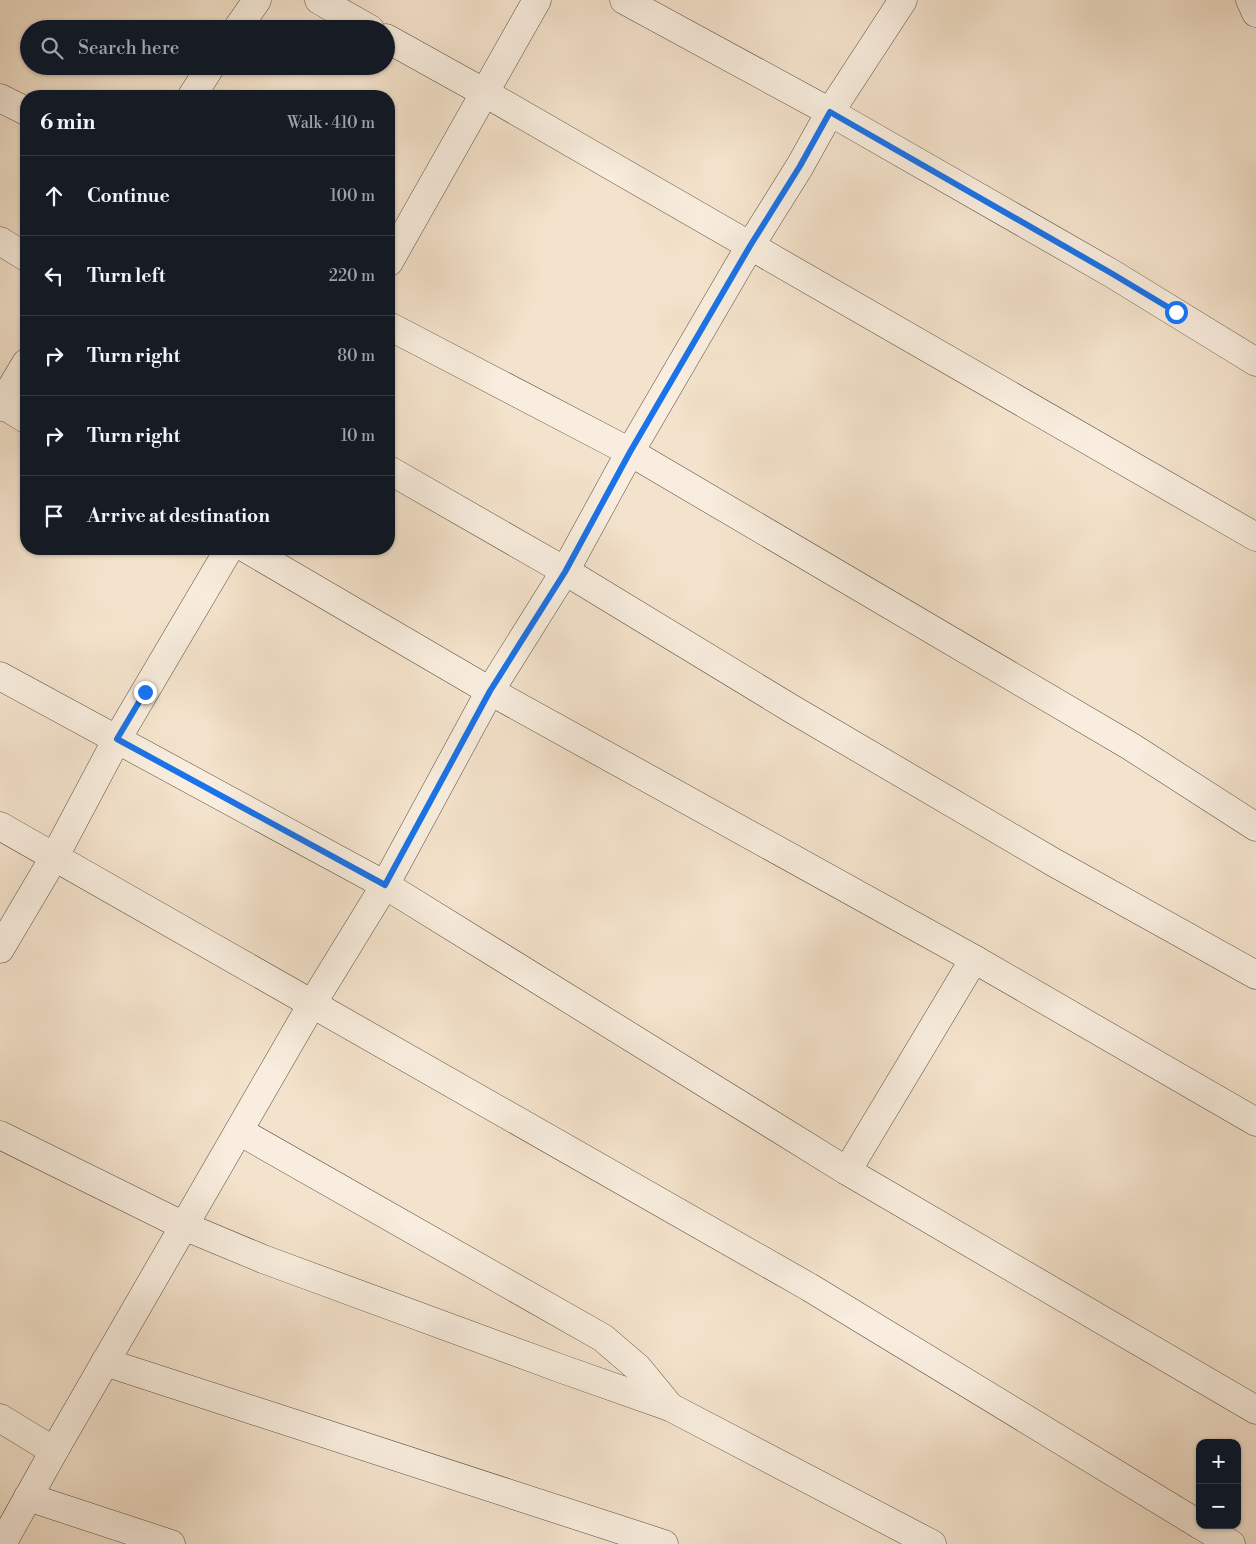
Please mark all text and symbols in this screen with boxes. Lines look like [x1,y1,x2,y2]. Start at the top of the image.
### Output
search box [20,20,395,75]
icon: search [38,34,66,62]
text: Search here [78,36,179,60]
text: 6 min [40,110,95,136]
text: Walk · 410 m [287,113,375,133]
icon: ahead [40,182,68,210]
text: Continue [87,184,170,208]
text: 100 m [330,186,375,206]
icon: left [40,262,68,290]
text: Turn left [87,264,166,288]
text: 220 m [329,266,375,286]
route start [1165,301,1188,324]
icon: right [40,342,68,370]
text: Turn right [87,344,180,368]
text: 80 m [337,346,375,366]
icon: right [40,422,68,450]
text: Turn right [87,424,180,448]
text: 10 m [341,426,375,446]
icon: arrive [40,502,68,530]
text: Arrive at destination [87,504,270,528]
route end [134,681,157,704]
map controls [1196,1439,1241,1529]
button: + [1196,1439,1241,1484]
button: − [1196,1484,1241,1529]

